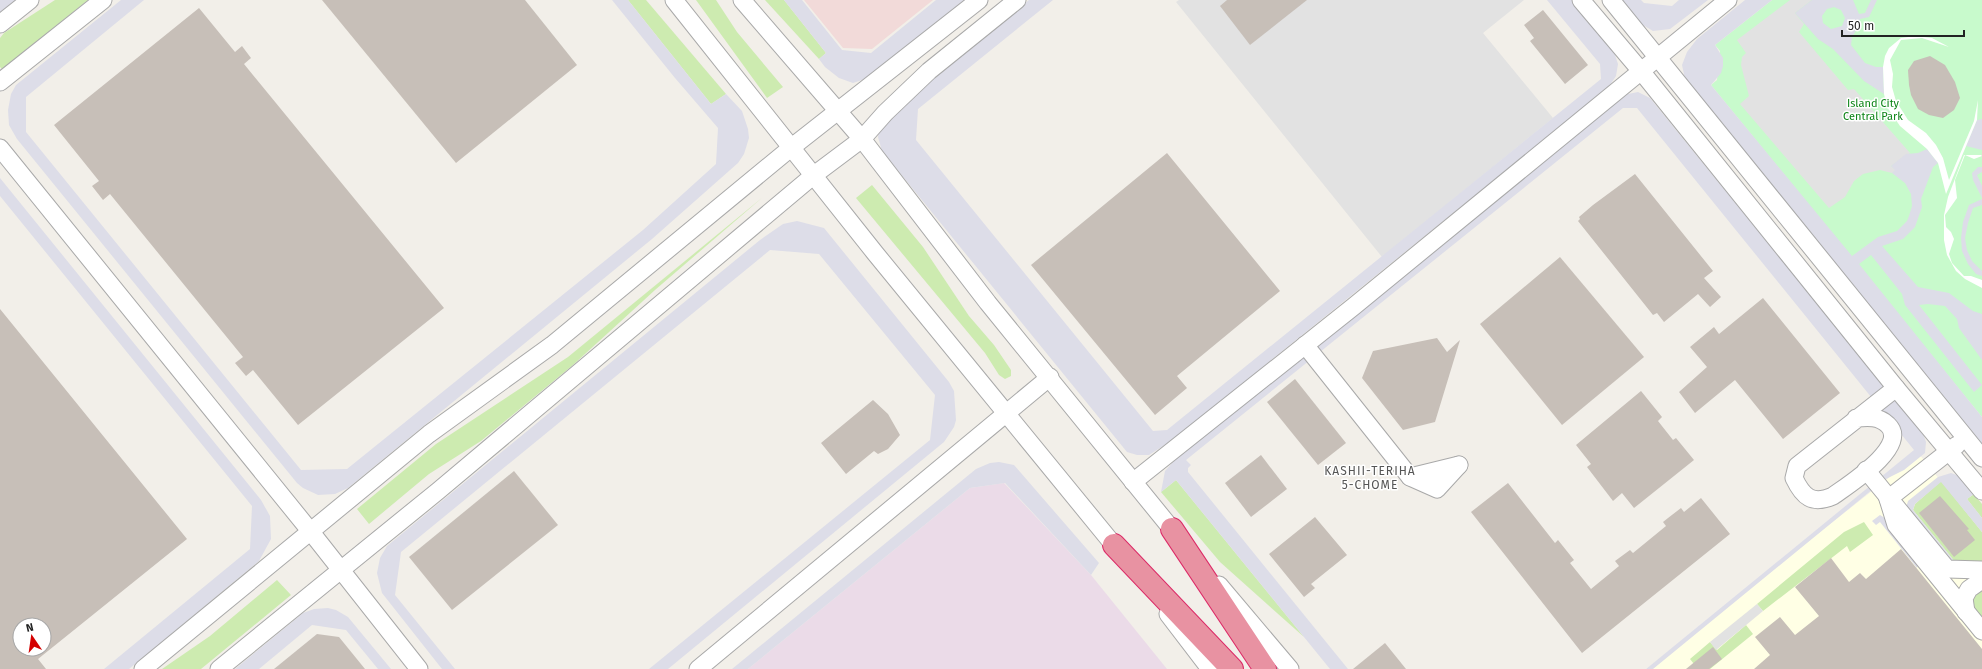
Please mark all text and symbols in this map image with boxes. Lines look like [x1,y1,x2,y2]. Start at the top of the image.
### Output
scale bar [1842,12,1964,38]
text: 50 m [1848,19,1874,33]
park label: Island City Central Park [1843,97,1903,123]
district label: KASHII-TERIHA 5-CHOME [1324,464,1416,492]
north arrow [12,617,52,657]
text: N [25,621,35,635]

